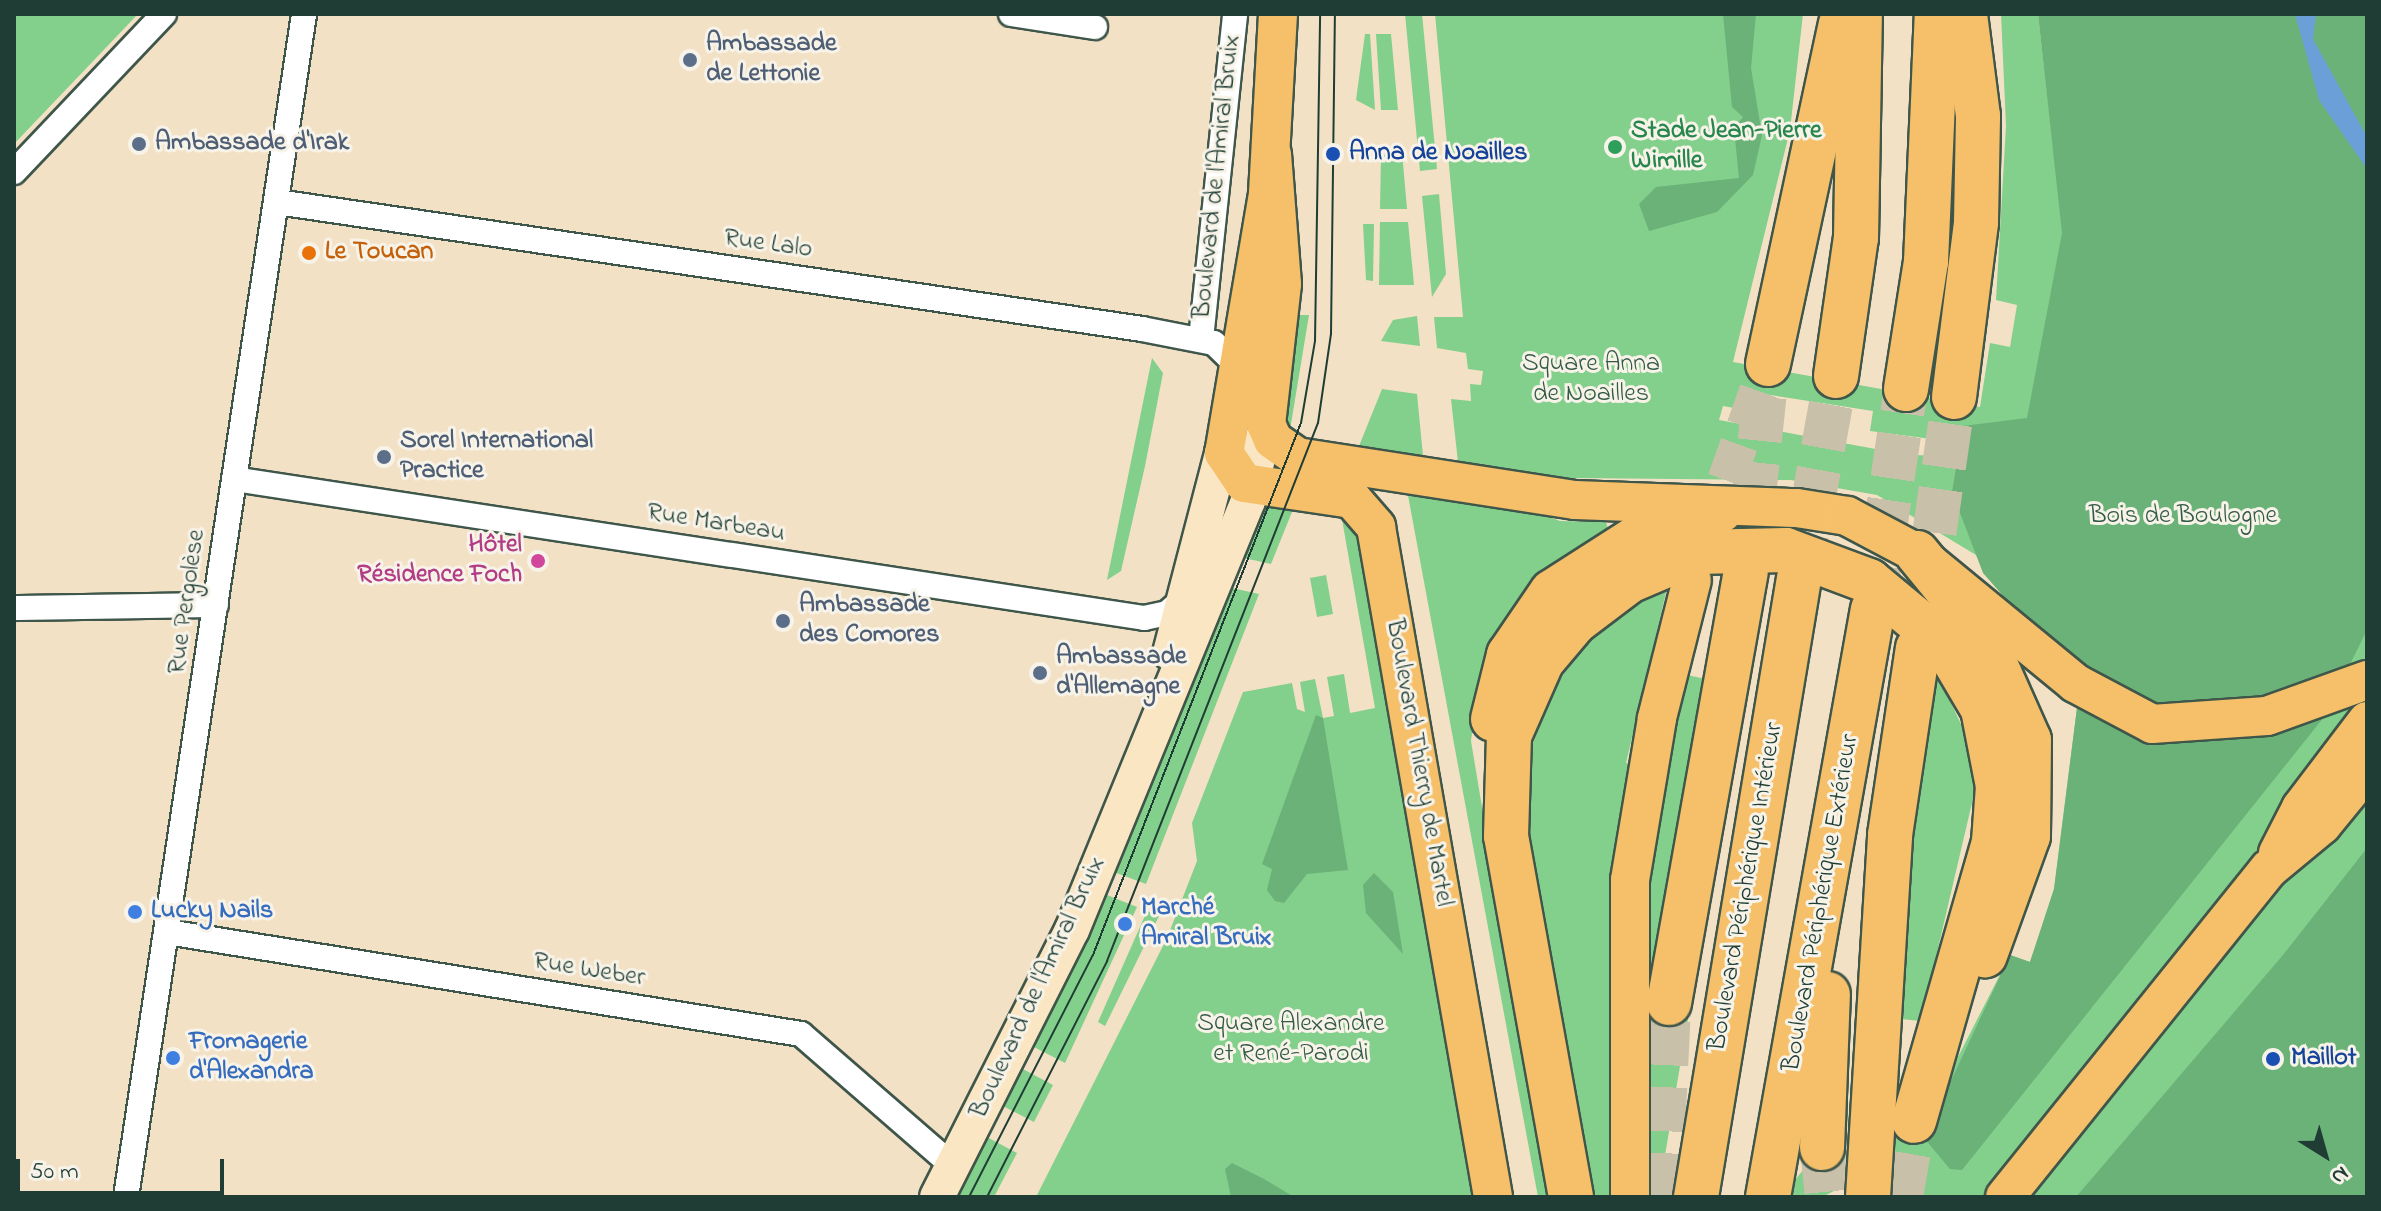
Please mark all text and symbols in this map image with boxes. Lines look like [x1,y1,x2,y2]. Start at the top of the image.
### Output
place label: Ambassade de Lettonie [706,29,837,90]
street label: Boulevard de l'Amiral Bruix [1188,33,1248,321]
marker: Ambassade de Lettonie [681,51,699,69]
place label: Stade Jean-Pierre Wimille [1631,116,1822,178]
place label: Ambassade d'Irak [155,128,349,160]
marker: Ambassade d'Irak [130,135,148,153]
place label: Anna de Noailles [1349,138,1527,170]
marker: Stade Jean-Pierre Wimille [1606,138,1624,156]
marker: Anna de Noailles [1324,145,1342,163]
street label: Rue Lalo [722,223,814,267]
place label: Le Toucan [325,237,433,269]
marker: Le Toucan [300,244,318,262]
park label: Square Anna de Noailles [1522,349,1660,410]
place label: Sorel International Practice [400,426,593,488]
marker: Sorel International Practice [375,448,393,466]
street label: Rue Marbeau [645,498,787,550]
park label: Bois de Boulogne [2089,501,2277,533]
street label: Rue Pergolèse [162,528,214,676]
place label: Hôtel Résidence Foch [357,530,522,592]
marker: Hôtel Résidence Foch [529,552,547,570]
place label: Ambassade des Comores [799,590,939,652]
marker: Ambassade des Comores [774,612,792,630]
street label: Boulevard Thierry de Martel [1377,617,1459,909]
place label: Ambassade d'Allemagne [1056,642,1187,704]
marker: Ambassade d'Allemagne [1031,664,1049,682]
street label: Boulevard Périphérique Intérieur [1703,720,1791,1054]
street label: Boulevard Périphérique Extérieur [1777,732,1867,1074]
street label: Boulevard de l'Amiral Bruix [965,852,1113,1124]
place label: Marché Amiral Bruix [1141,893,1272,954]
place label: Lucky Nails [151,896,273,928]
marker: Lucky Nails [126,903,144,921]
marker: Marché Amiral Bruix [1116,915,1134,933]
street label: Rue Weber [531,947,647,995]
park label: Square Alexandre et René-Parodi [1197,1009,1385,1070]
place label: Fromagerie d'Alexandra [189,1027,314,1088]
place label: Maillot [2291,1043,2356,1075]
marker: Maillot [2262,1048,2284,1070]
marker: Fromagerie d'Alexandra [164,1049,182,1067]
north arrow [2285,1115,2365,1195]
scale bar [20,1143,228,1193]
text: 50 m [30,1155,79,1190]
text: N [2324,1157,2355,1191]

